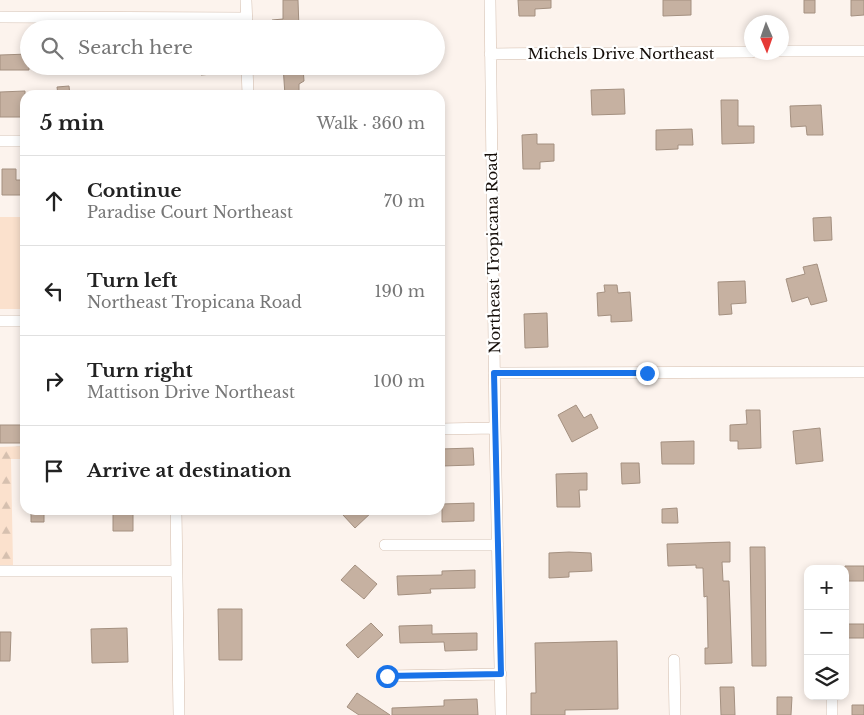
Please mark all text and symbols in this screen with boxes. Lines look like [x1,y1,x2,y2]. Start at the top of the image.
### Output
north arrow [744,15,789,60]
search box [20,20,445,75]
icon: search [38,34,66,62]
text: Search here [78,36,193,59]
street label: Michels Drive Northeast [528,44,715,63]
text: 5 min [40,110,104,136]
text: Walk · 360 m [317,113,425,133]
street label: Northeast Tropicana Road [482,152,504,354]
text: Continue [87,179,182,202]
icon: ahead [40,187,68,215]
text: 70 m [384,191,425,211]
text: Paradise Court Northeast [87,202,293,222]
text: Turn left [87,269,178,292]
icon: left [40,277,68,305]
text: 190 m [374,281,425,301]
text: Northeast Tropicana Road [87,292,302,312]
text: Turn right [87,359,193,382]
route end [636,362,659,385]
icon: right [40,367,68,395]
text: 100 m [373,371,425,391]
text: Mattison Drive Northeast [87,382,295,402]
icon: arrive [40,457,68,485]
text: Arrive at destination [87,459,291,482]
map controls [804,565,849,700]
button: + [804,565,849,610]
button: − [804,610,849,655]
button: layers [804,655,849,700]
route start [376,665,399,688]

